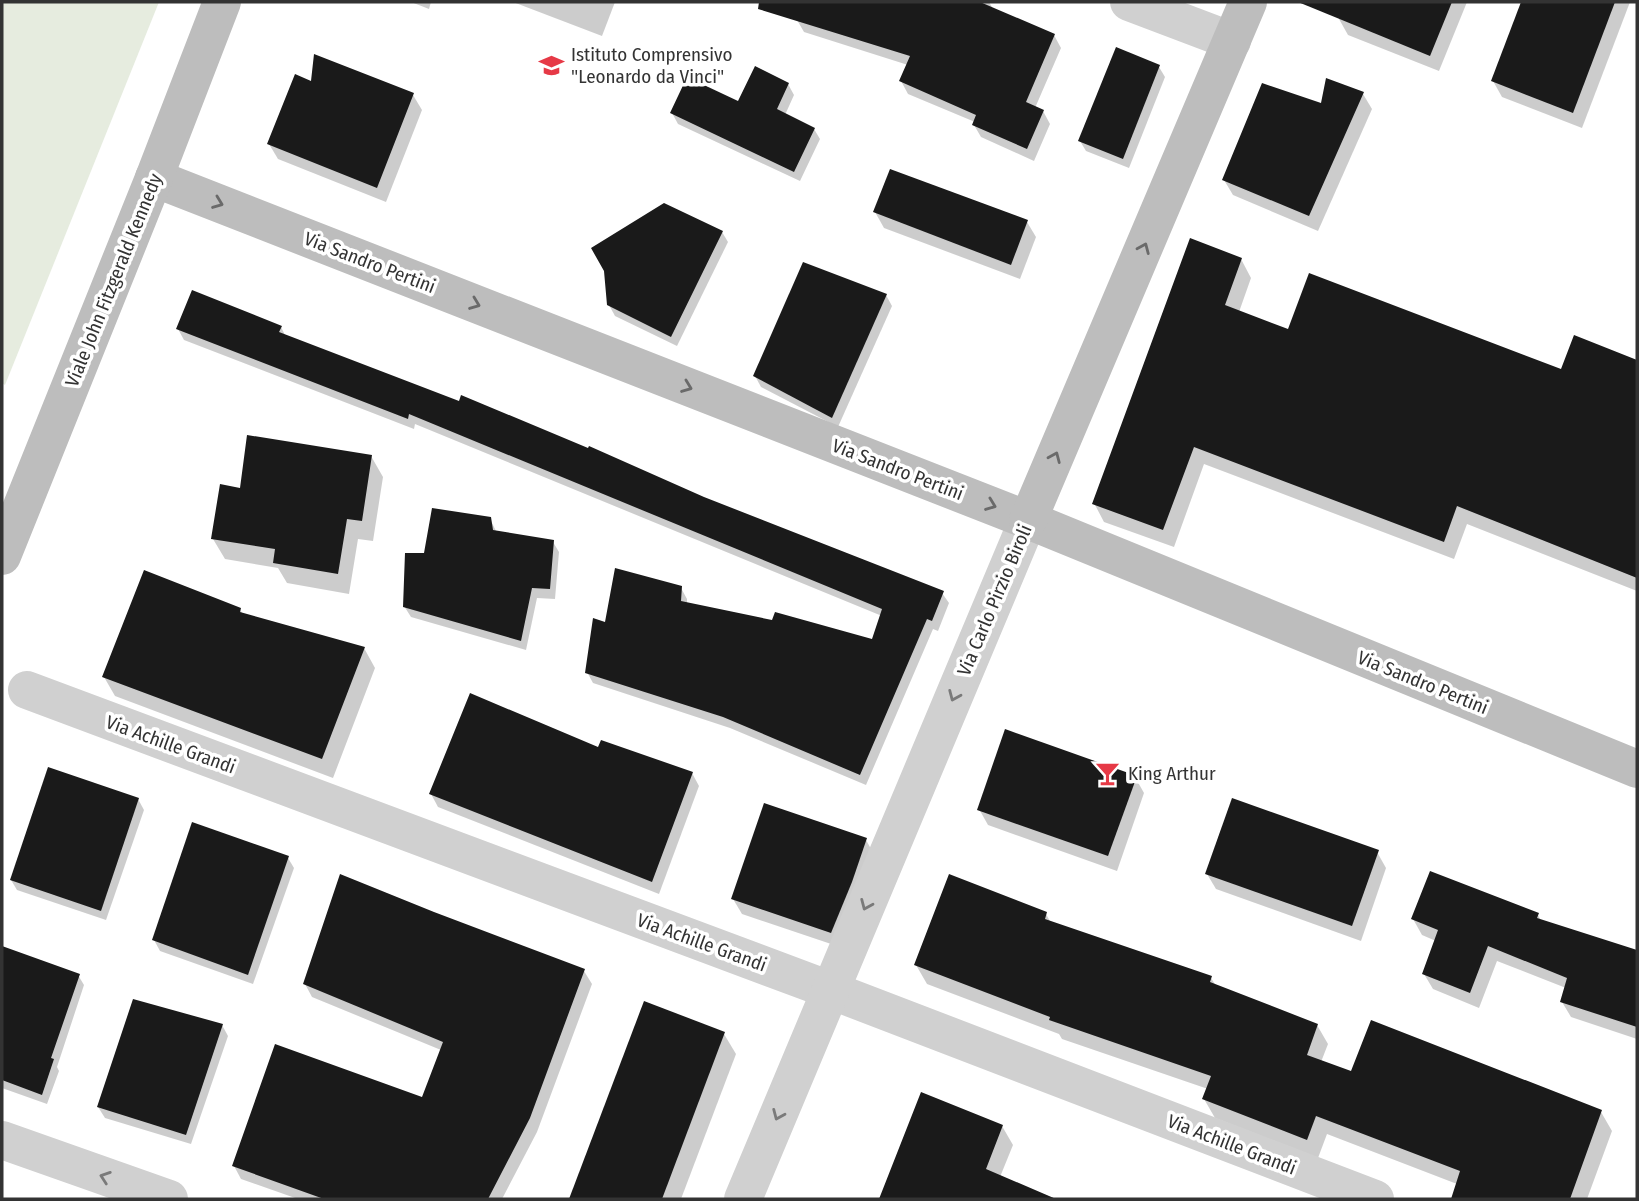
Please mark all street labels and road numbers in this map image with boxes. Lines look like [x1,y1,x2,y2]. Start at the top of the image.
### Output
street label: Viale John Fitzgerald Kennedy [60,170,167,390]
street label: Via Sandro Pertini [301,227,439,298]
street label: Via Sandro Pertini [829,434,967,505]
street label: Via Carlo Pirzio Biroli [952,521,1037,679]
street label: Via Sandro Pertini [1354,646,1492,719]
street label: Via Achille Grandi [103,710,239,779]
street label: Via Achille Grandi [634,908,770,977]
street label: Via Achille Grandi [1164,1109,1300,1180]

